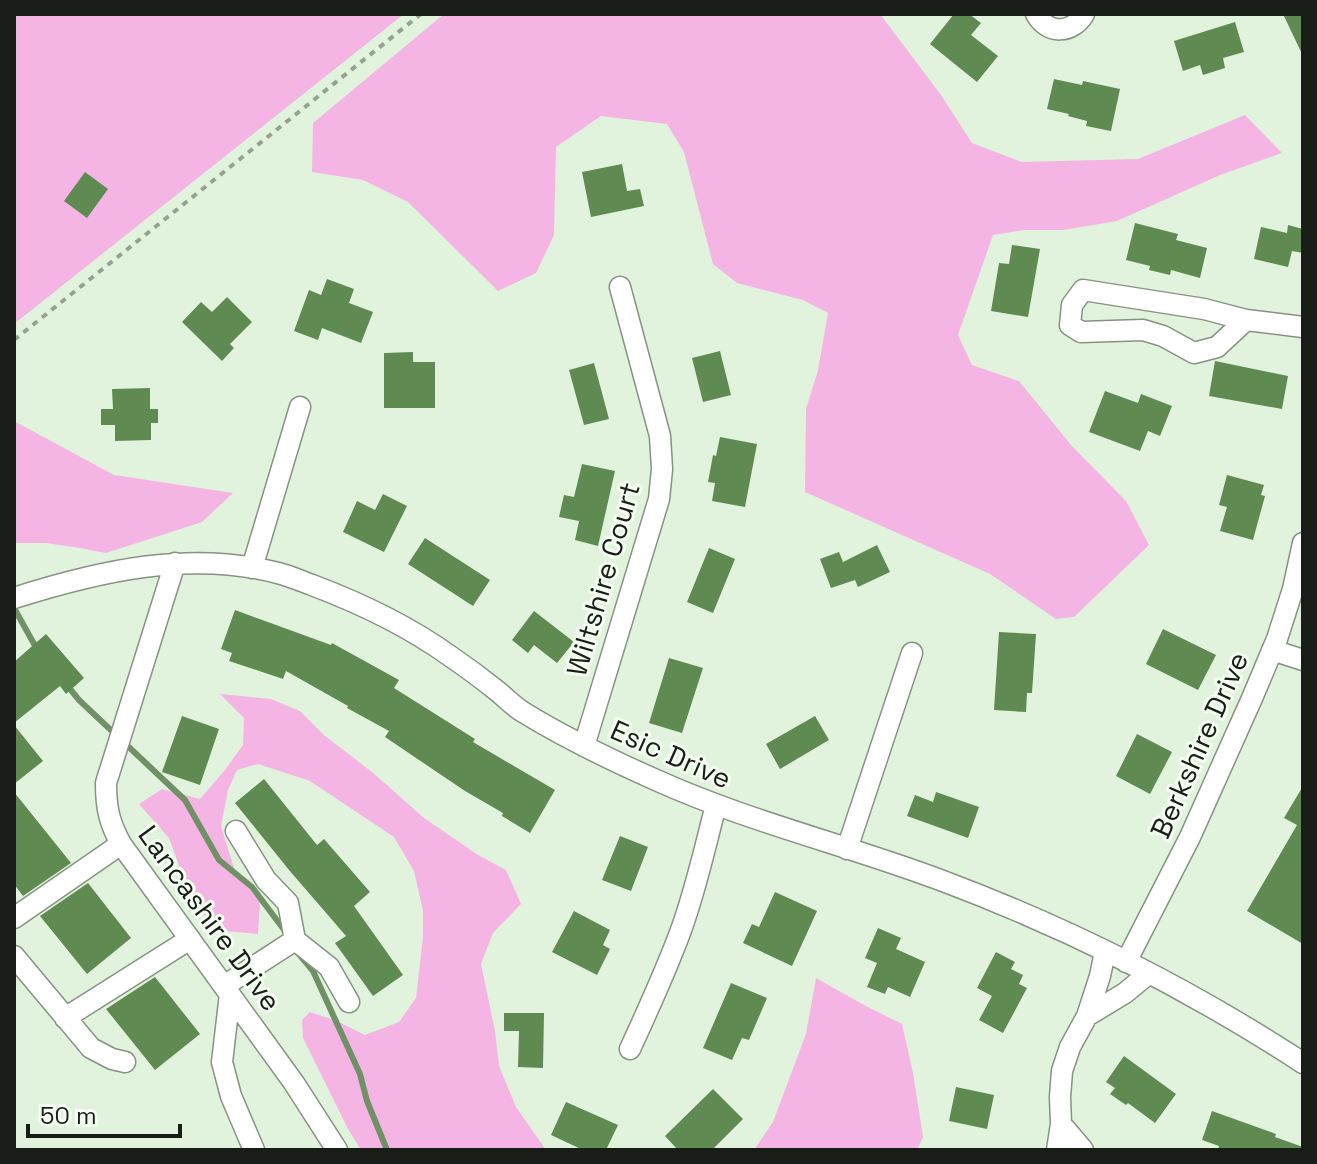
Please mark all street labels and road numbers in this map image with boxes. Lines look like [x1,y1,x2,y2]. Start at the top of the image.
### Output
street label: Wiltshire Court [558,478,648,680]
street label: Berkshire Drive [1142,646,1256,844]
street label: Esic Drive [605,711,737,797]
street label: Lancashire Drive [130,818,290,1018]

